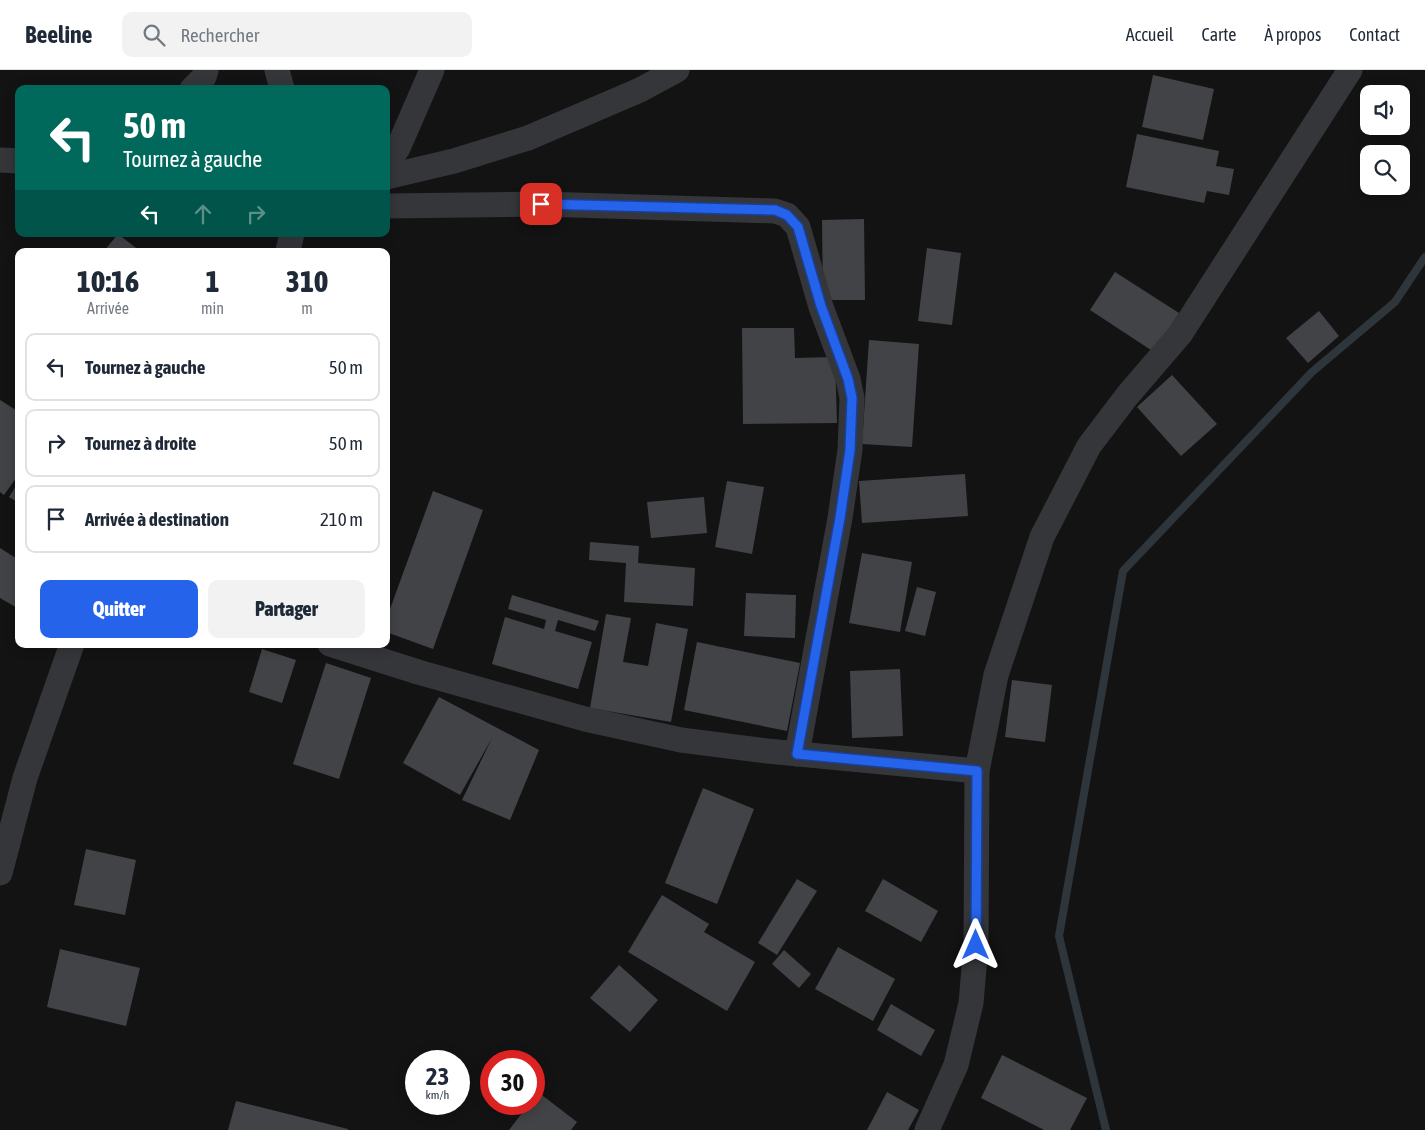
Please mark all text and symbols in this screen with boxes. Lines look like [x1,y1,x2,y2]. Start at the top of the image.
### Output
search box [122,12,472,57]
text: Beeline [25,21,92,48]
icon: search [140,21,168,49]
text: Rechercher [180,24,259,46]
text: Accueil [1126,24,1174,45]
text: Carte [1202,24,1236,45]
text: À propos [1264,24,1321,45]
text: Contact [1349,24,1400,45]
map controls [1360,85,1410,195]
button: sound [1360,85,1410,135]
icon: left [40,105,105,170]
text: 50 m [123,105,186,145]
button: search [1360,145,1410,195]
text: Tournez à gauche [123,146,262,172]
pin [520,183,562,225]
icon: arrive [527,190,555,218]
icon: left [136,200,164,228]
icon: ahead [189,200,217,228]
icon: right [242,200,270,228]
text: 10:16 [77,264,139,298]
text: 1 [205,264,220,298]
text: 310 [286,264,328,298]
text: Arrivée [87,299,129,317]
text: min [201,299,224,317]
text: m [301,299,313,317]
icon: left [42,353,70,381]
text: Tournez à gauche [85,356,205,378]
text: 50 m [329,356,363,378]
icon: right [42,429,70,457]
text: Tournez à droite [85,432,196,454]
text: 50 m [329,432,363,454]
icon: arrive [42,505,70,533]
text: Arrivée à destination [85,508,229,530]
text: 210 m [320,508,363,530]
button: Quitter [40,580,198,638]
button: Partager [208,580,365,638]
position arrow [949,918,1001,970]
speed limit sign: 30 [480,1050,545,1115]
text: 23 [426,1062,449,1090]
text: km/h [426,1088,449,1102]

